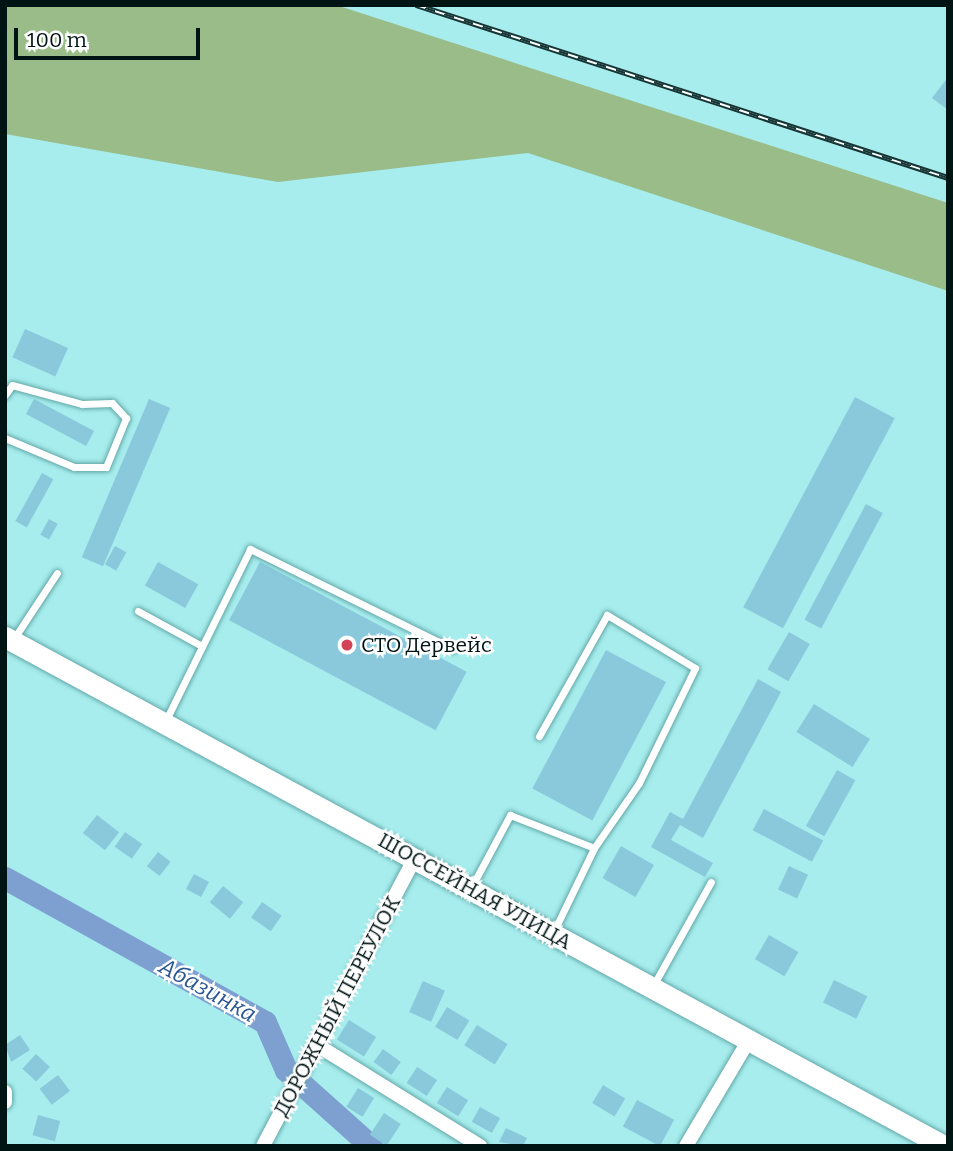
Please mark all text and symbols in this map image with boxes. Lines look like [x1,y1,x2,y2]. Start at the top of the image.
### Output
scale bar [18,14,203,58]
text: 100 m [27,27,87,53]
place label: СТО Дервейс [361,632,492,658]
marker: СТО Дервейс [339,637,355,653]
street label: ШОССЕЙНАЯ УЛИЦА [374,827,576,955]
street label: ДОРОЖНЫЙ ПЕРЕУЛОК [268,892,406,1120]
water label: Абазинка [155,952,261,1028]

